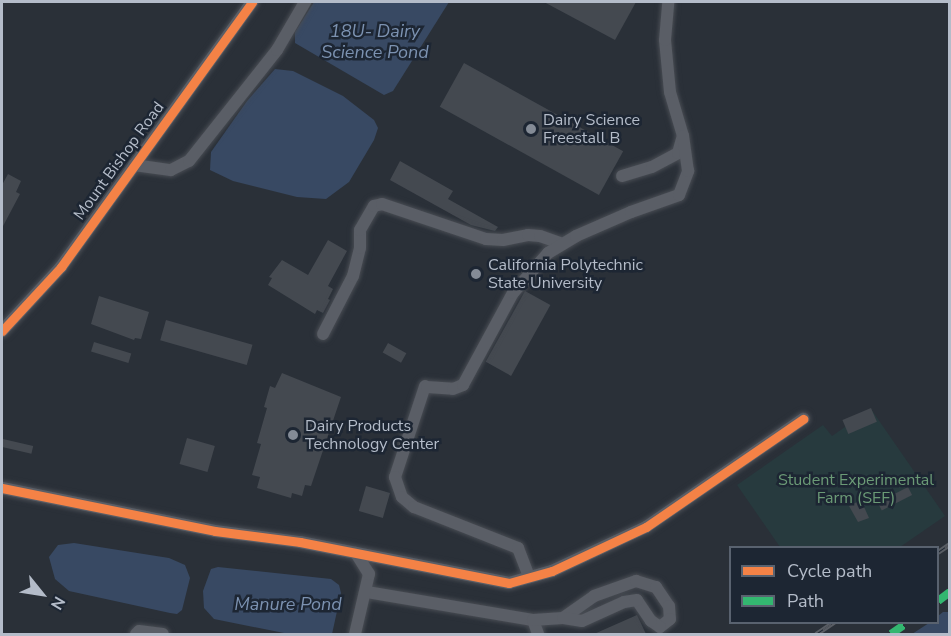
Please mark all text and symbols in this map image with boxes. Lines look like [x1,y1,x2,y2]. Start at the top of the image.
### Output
water label: 18U- Dairy Science Pond [321,21,429,63]
street label: Mount Bishop Road [70,98,168,224]
place label: Dairy Science Freestall B [543,110,640,148]
marker: Dairy Science Freestall B [524,122,538,136]
place label: California Polytechnic State University [488,255,643,293]
marker: California Polytechnic State University [469,267,483,281]
place label: Dairy Products Technology Center [305,416,439,454]
marker: Dairy Products Technology Center [286,428,300,442]
park label: Student Experimental Farm (SEF) [778,470,934,508]
legend [729,546,939,624]
text: Cycle path [787,559,872,583]
north arrow [12,564,72,624]
text: Path [787,589,824,613]
text: N [45,592,70,614]
water label: Manure Pond [234,593,342,615]

